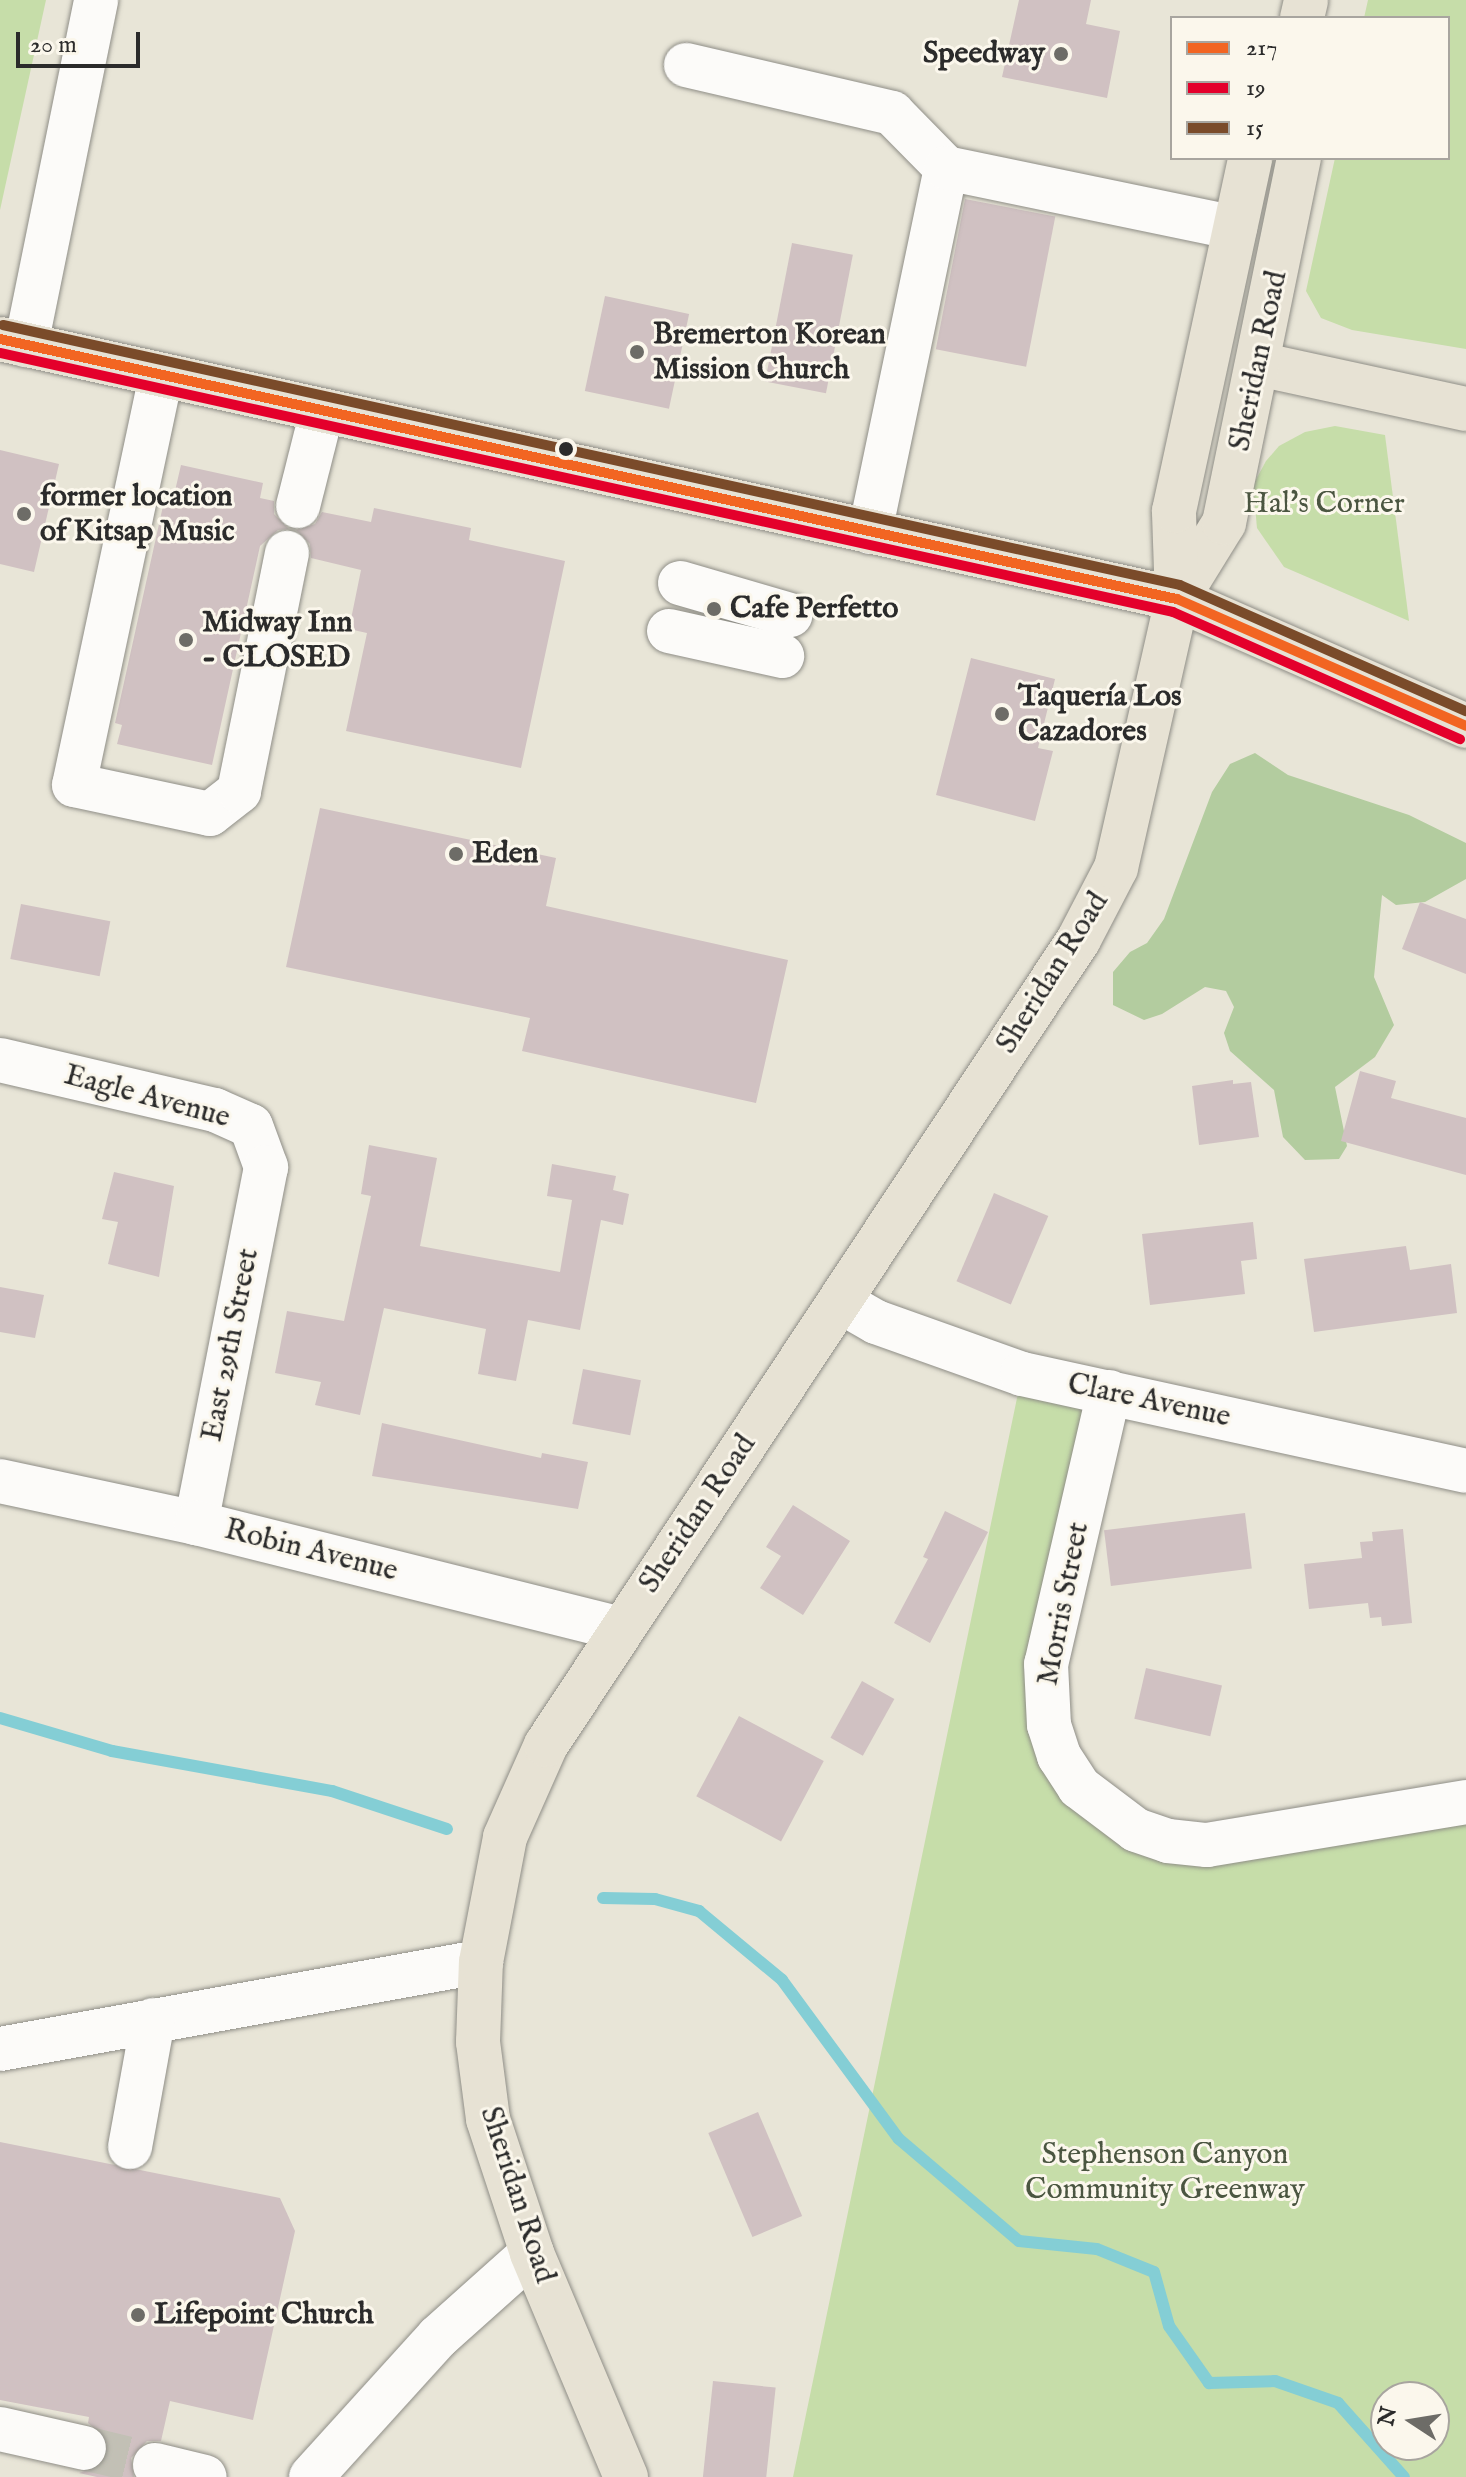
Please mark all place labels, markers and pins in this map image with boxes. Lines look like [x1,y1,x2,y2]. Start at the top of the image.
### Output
place label: Speedway [923,36,1045,72]
marker: Speedway [1052,45,1070,63]
place label: Bremerton Korean Mission Church [653,317,886,388]
marker: Bremerton Korean Mission Church [628,343,646,361]
unlabelled marker [558,441,574,457]
place label: former location of Kitsap Music [40,479,235,550]
marker: former location of Kitsap Music [15,505,33,523]
place label: Cafe Perfetto [730,591,898,627]
marker: Cafe Perfetto [705,600,723,618]
place label: Midway Inn - CLOSED [202,605,352,676]
marker: Midway Inn - CLOSED [177,631,195,649]
place label: Taquería Los Cazadores [1018,679,1182,750]
marker: Taquería Los Cazadores [993,705,1011,723]
place label: Eden [472,836,539,872]
marker: Eden [447,845,465,863]
place label: Lifepoint Church [154,2297,374,2333]
marker: Lifepoint Church [129,2306,147,2324]

